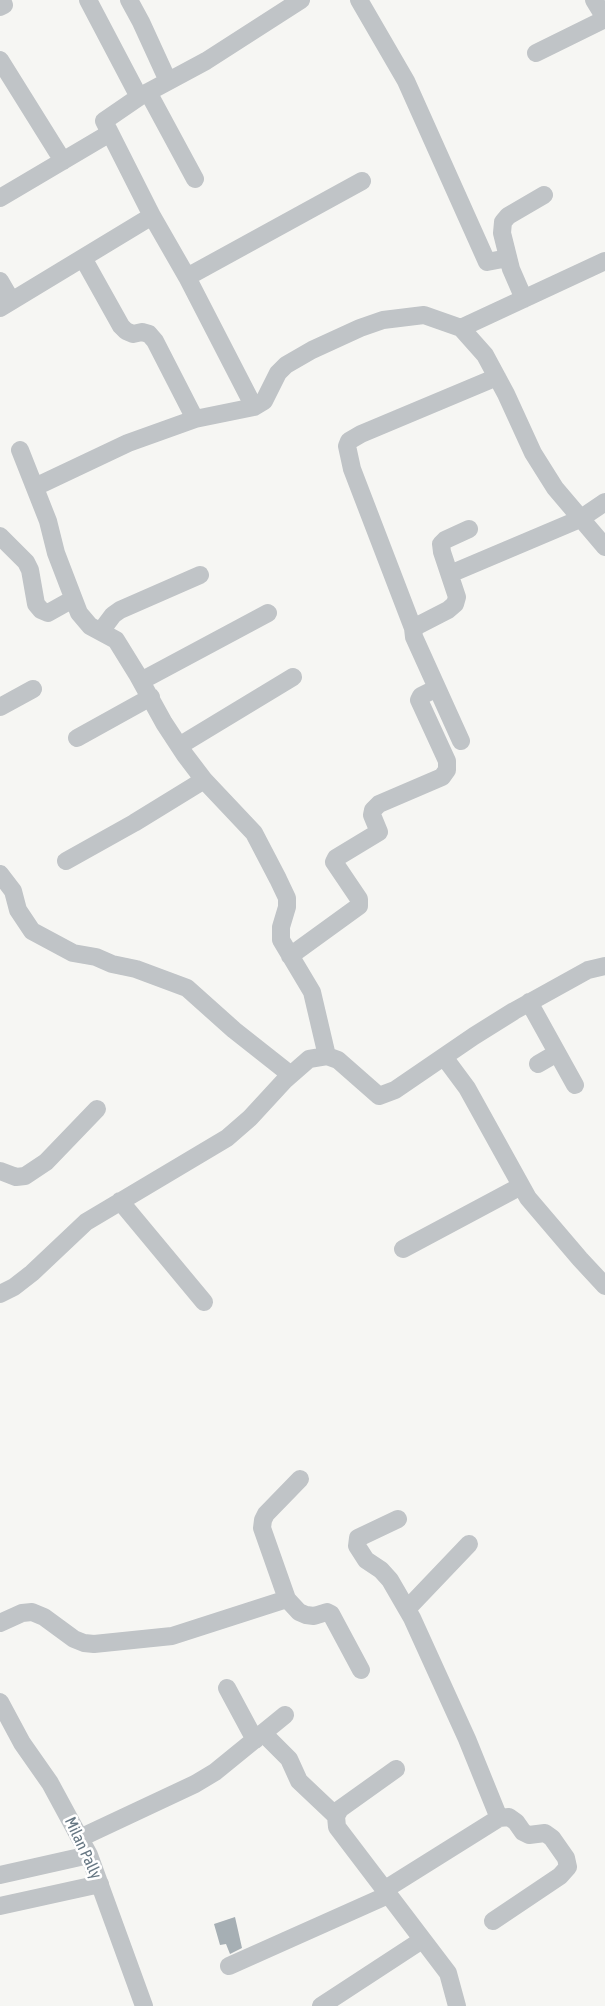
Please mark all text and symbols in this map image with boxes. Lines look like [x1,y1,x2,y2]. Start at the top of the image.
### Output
street label: Milan Pally [60,1814,106,1882]

